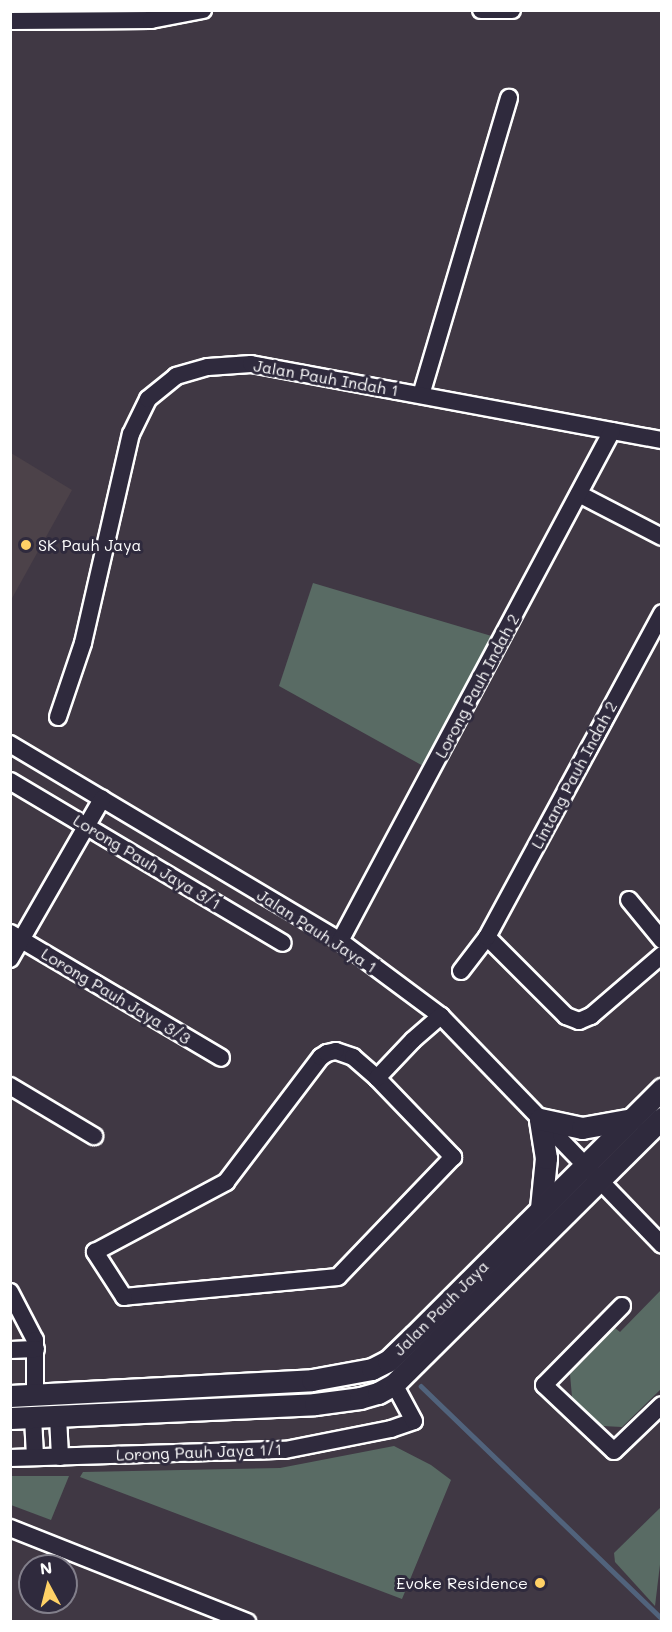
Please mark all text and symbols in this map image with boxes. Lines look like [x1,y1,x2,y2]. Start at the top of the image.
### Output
street label: Jalan Pauh Indah 1 [252,356,400,400]
place label: SK Pauh Jaya [38,535,142,555]
marker: SK Pauh Jaya [19,538,33,552]
street label: Lorong Pauh Indah 2 [431,611,523,761]
street label: Lintang Pauh Indah 2 [527,698,621,852]
street label: Lorong Pauh Jaya 3/1 [70,810,224,914]
street label: Jalan Pauh Jaya 1 [254,885,380,977]
street label: Lorong Pauh Jaya 3/3 [38,944,194,1048]
street label: Jalan Pauh Jaya [390,1257,492,1359]
street label: Lorong Pauh Jaya 1/1 [116,1440,282,1464]
north arrow [18,1554,78,1614]
text: N [39,1556,53,1579]
place label: Evoke Residence [396,1573,528,1593]
marker: Evoke Residence [533,1576,547,1590]

